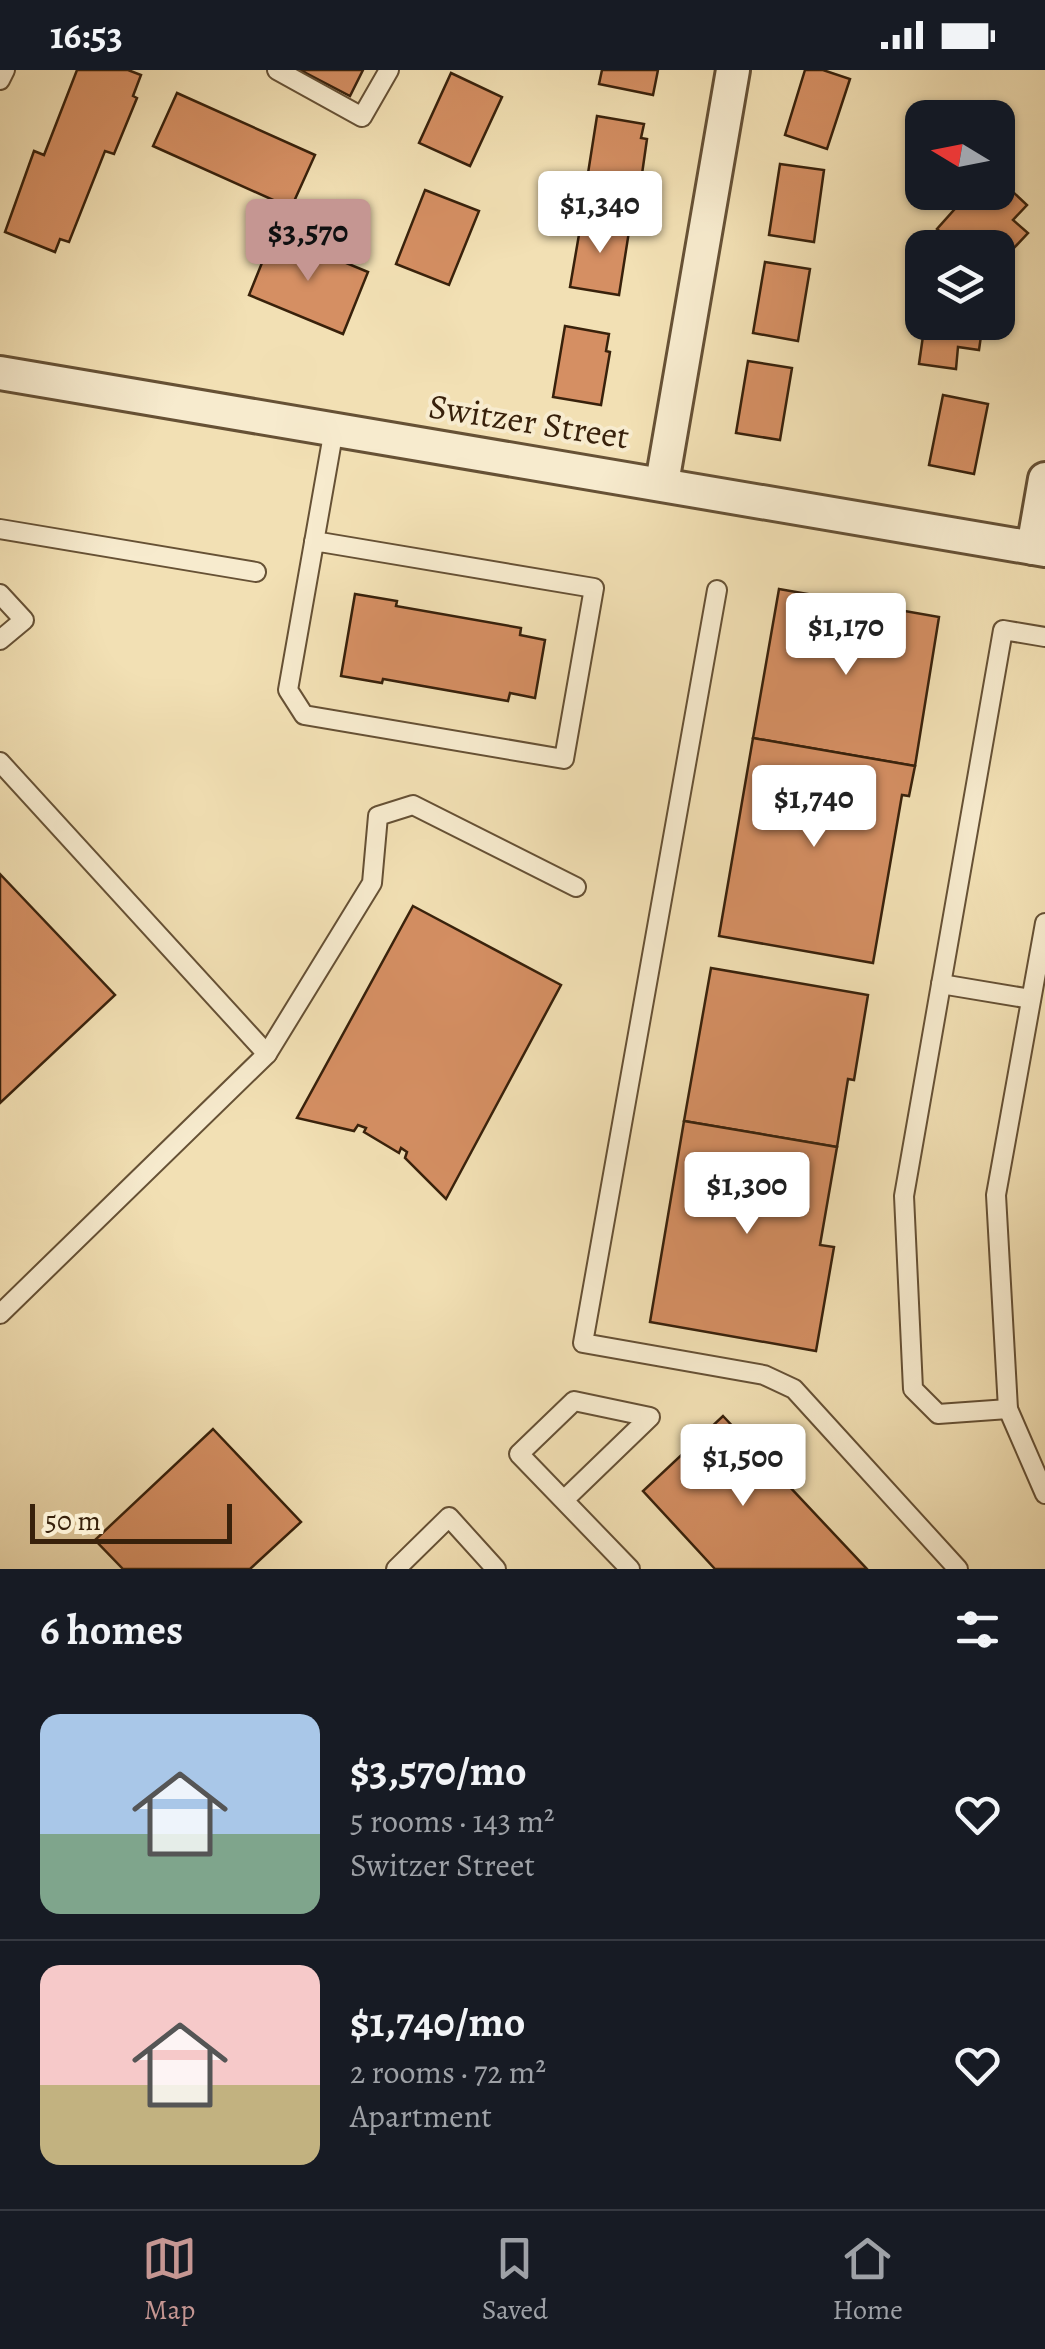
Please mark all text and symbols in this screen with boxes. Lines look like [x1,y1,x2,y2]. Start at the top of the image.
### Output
text: 16:53 [50,9,123,61]
north arrow [905,100,1015,210]
map controls [905,100,1015,340]
pin: $1,340 [519,171,681,256]
text: $1,340 [560,181,640,225]
pin: $3,570 [227,199,389,284]
text: $3,570 [268,209,348,253]
button: layers [905,230,1015,340]
street label: Switzer Street [425,381,633,461]
pin: $1,170 [765,593,927,678]
text: $1,170 [808,603,884,647]
pin: $1,740 [733,765,895,850]
text: $1,740 [774,775,854,819]
pin: $1,300 [666,1152,828,1237]
text: $1,300 [707,1162,787,1206]
pin: $1,500 [662,1424,824,1509]
text: $1,500 [703,1434,783,1478]
scale bar [30,1499,232,1544]
text: 50 m [45,1502,101,1540]
text: 6 homes [40,1601,183,1658]
icon: filters [950,1602,1005,1657]
text: $3,570/mo [350,1742,527,1799]
icon: home [120,1754,240,1874]
icon: heart [950,1787,1005,1842]
text: 5 rooms · 143 m² [350,1799,555,1843]
text: Switzer Street [350,1843,535,1887]
text: $1,740/mo [350,1993,525,2050]
icon: home [120,2005,240,2125]
icon: heart [950,2038,1005,2093]
text: 2 rooms · 72 m² [350,2050,546,2094]
text: Apartment [350,2094,492,2138]
tab: Map [142,2231,197,2329]
tab: Saved [482,2231,548,2329]
tab: Home [832,2231,903,2329]

